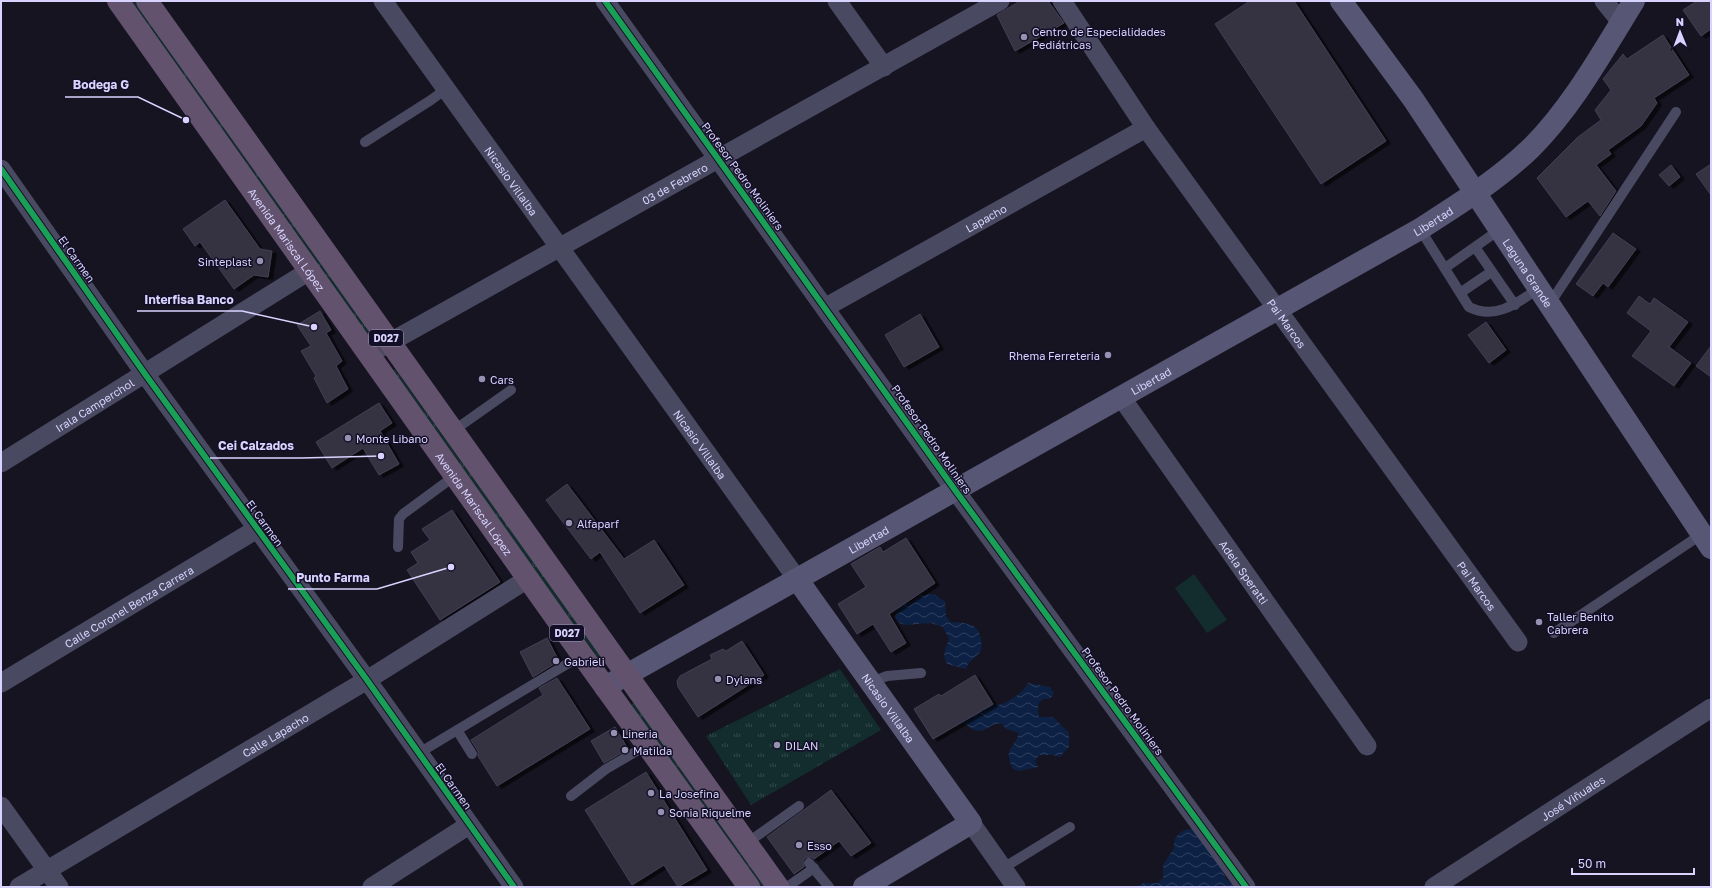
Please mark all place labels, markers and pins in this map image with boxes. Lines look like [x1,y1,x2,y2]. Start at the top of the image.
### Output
place label: Centro de Especialidades Pediátricas [1032,25,1166,51]
marker: Centro de Especialidades Pediátricas [1019,32,1029,42]
callout: Bodega G [65,73,138,97]
place label: Sinteplast [198,255,252,268]
marker: Sinteplast [255,256,265,266]
callout: Interfisa Banco [137,287,242,311]
place label: Rhema Ferreteria [1009,349,1100,362]
marker: Rhema Ferreteria [1103,350,1113,360]
place label: Cars [490,373,514,386]
marker: Cars [477,374,487,384]
place label: Monte Libano [356,432,428,445]
marker: Monte Libano [343,433,353,443]
callout: Cei Calzados [210,434,301,458]
place label: Alfaparf [577,517,619,530]
marker: Alfaparf [564,518,574,528]
callout: Punto Farma [288,565,377,589]
place label: Taller Benito Cabrera [1547,610,1614,636]
marker: Taller Benito Cabrera [1534,617,1544,627]
place label: Gabrieli [564,655,605,668]
marker: Gabrieli [551,656,561,666]
place label: Dylans [726,673,762,686]
marker: Dylans [713,674,723,684]
place label: Lineria [622,727,658,740]
marker: Lineria [609,728,619,738]
place label: DILAN [785,739,818,752]
marker: DILAN [772,740,782,750]
place label: Matilda [633,744,672,757]
marker: Matilda [620,745,630,755]
place label: La Josefina [659,787,719,800]
marker: La Josefina [646,788,656,798]
place label: Sonia Riquelme [669,806,751,819]
marker: Sonia Riquelme [656,807,666,817]
place label: Esso [807,839,832,852]
marker: Esso [794,840,804,850]

